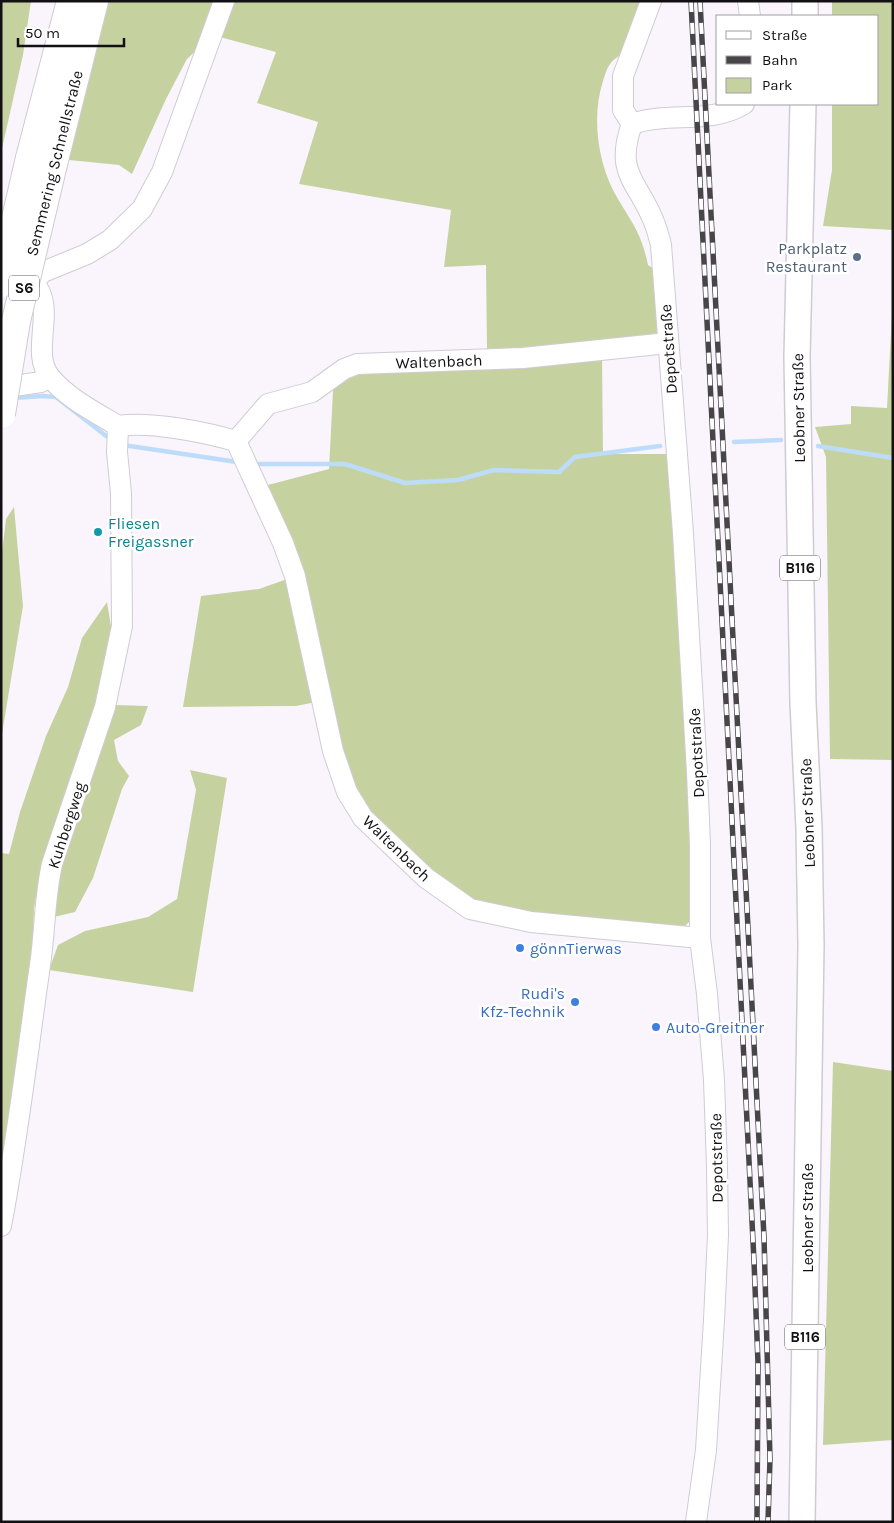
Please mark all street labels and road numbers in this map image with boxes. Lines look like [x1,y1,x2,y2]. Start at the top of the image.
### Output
street label: Semmering Schnellstraße [22,68,87,258]
road number: S6 [9,276,39,300]
street label: Depotstraße [656,303,681,394]
street label: Waltenbach [395,350,483,373]
street label: Leobner Straße [788,353,809,463]
road number: B116 [780,556,820,580]
street label: Depotstraße [685,708,708,798]
street label: Leobner Straße [796,758,819,868]
street label: Kuhbergweg [44,779,89,871]
street label: Waltenbach [359,811,435,885]
street label: Depotstraße [706,1113,727,1203]
street label: Leobner Straße [798,1163,817,1273]
road number: B116 [785,1324,825,1350]

